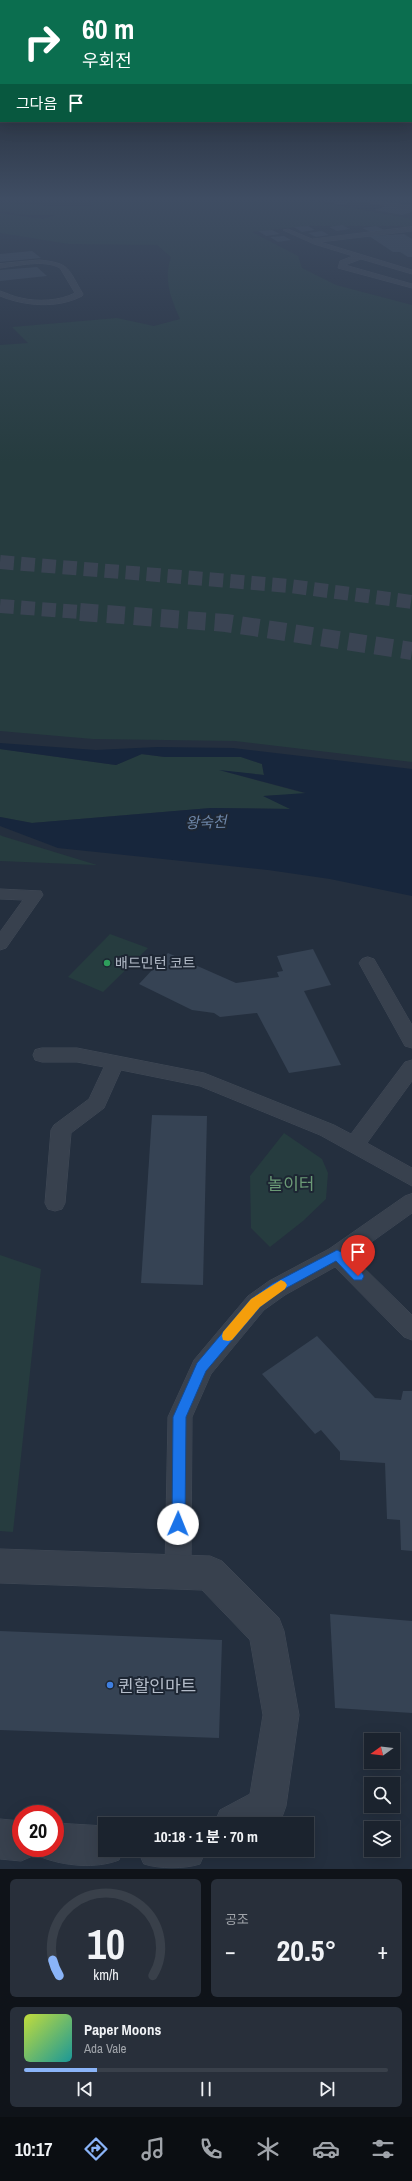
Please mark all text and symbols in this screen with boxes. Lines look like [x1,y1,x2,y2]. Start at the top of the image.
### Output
text: 60 m [82,10,134,48]
icon: right [16,16,68,68]
text: 우회전 [82,48,132,73]
icon: arrive [65,92,87,114]
text: 그다음 [16,93,57,114]
water label: 왕숙천 [185,811,229,833]
place label: 배드민턴 코트 [115,954,196,972]
marker: 배드민턴 코트 [102,958,112,968]
park label: 놀이터 [268,1172,314,1195]
pin [341,1235,375,1276]
icon: arrive [347,1241,369,1263]
position arrow [157,1503,199,1545]
place label: 퀸할인마트 [118,1674,196,1697]
marker: 퀸할인마트 [105,1680,115,1690]
north arrow [364,1733,400,1769]
map controls [364,1733,400,1857]
button: search [364,1777,400,1813]
speed limit sign: 20 [12,1805,64,1857]
button: layers [364,1821,400,1857]
text: 10:18 · 1 분 · 70 m [154,1826,258,1847]
text: 공조 [225,1911,249,1928]
text: 10 [87,1916,124,1972]
text: 20.5° [277,1930,336,1970]
text: − [225,1936,236,1966]
text: + [377,1936,388,1966]
text: km/h [93,1965,118,1984]
text: Paper Moons [84,2019,161,2040]
text: Ada Vale [84,2040,126,2057]
icon: previous [74,2078,96,2100]
icon: pause [195,2078,217,2100]
icon: next [316,2078,338,2100]
icon: directions [82,2135,110,2163]
icon: music [139,2135,167,2163]
icon: phone [197,2135,225,2163]
icon: climate [254,2135,282,2163]
icon: car [312,2135,340,2163]
icon: filters [369,2135,397,2163]
text: 10:17 [15,2137,52,2162]

